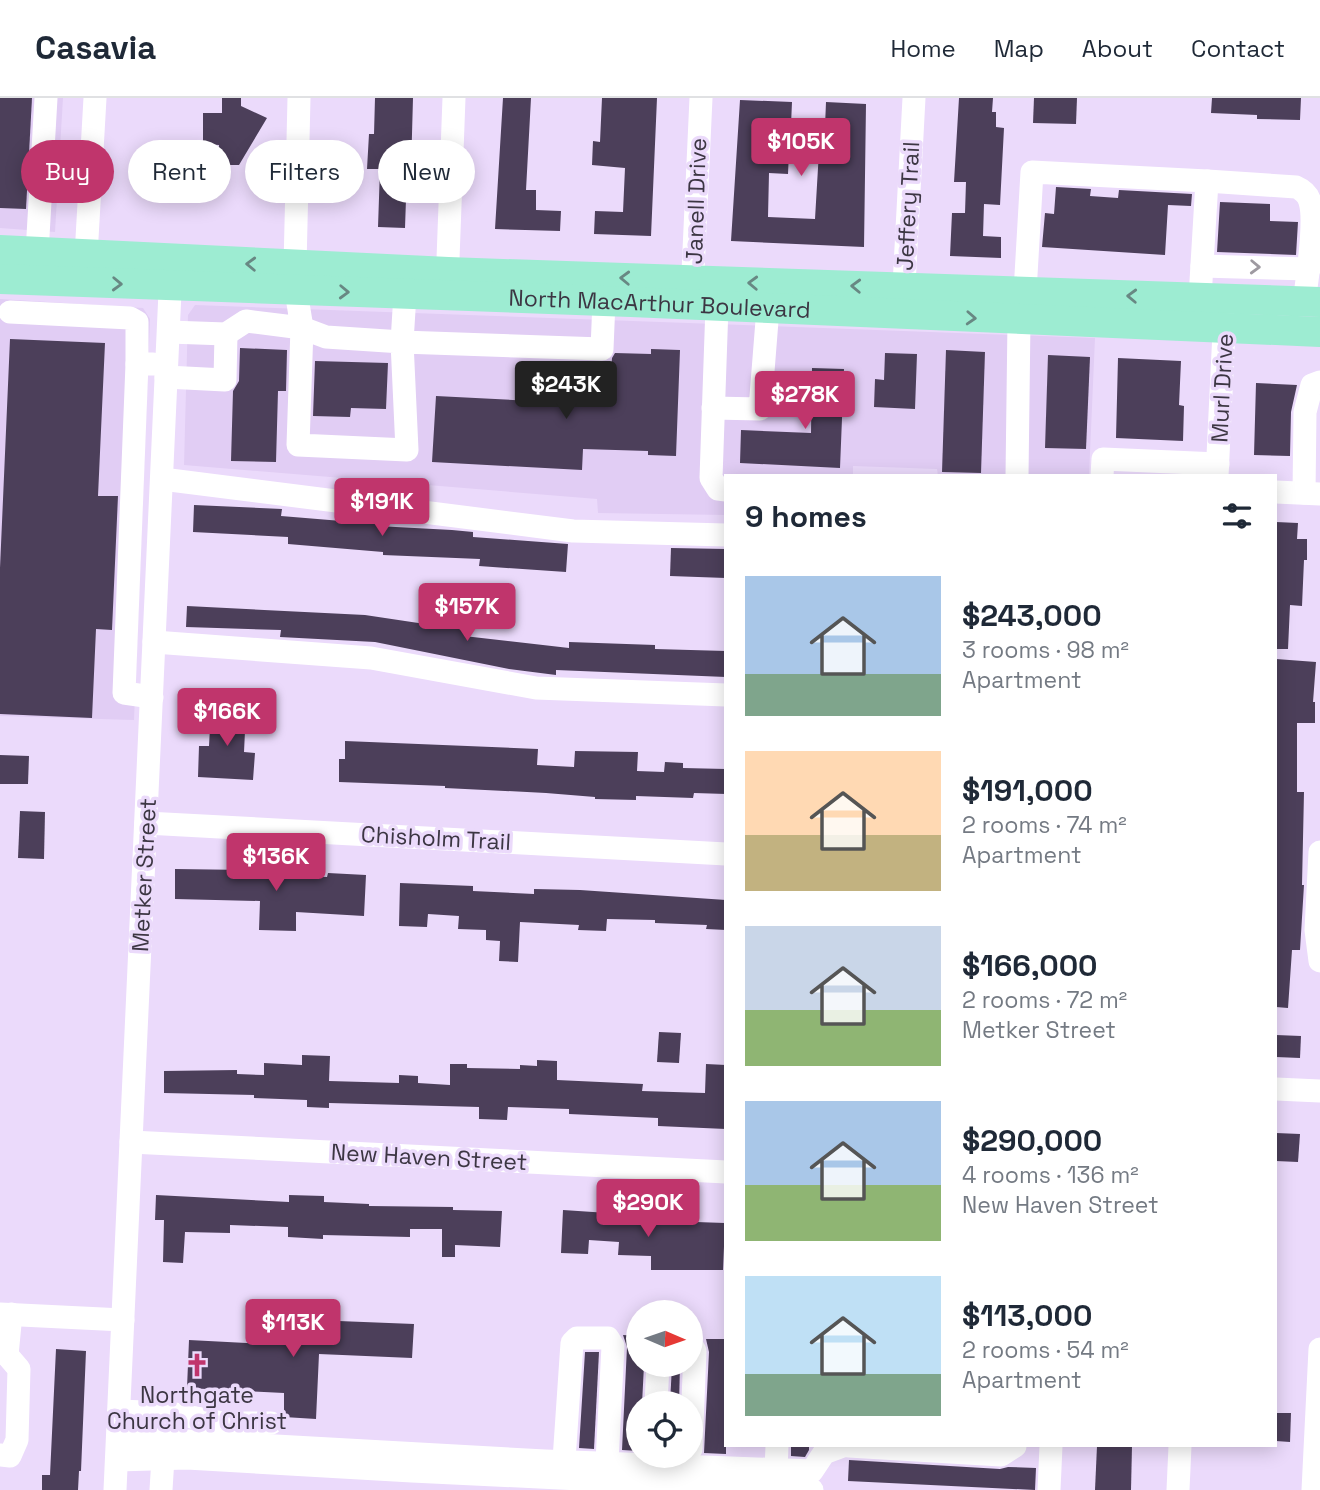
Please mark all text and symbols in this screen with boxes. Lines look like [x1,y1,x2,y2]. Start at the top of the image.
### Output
text: Casavia [35,27,156,69]
text: Home [890,33,956,64]
text: Map [994,33,1044,64]
text: About [1082,33,1153,64]
text: Contact [1191,33,1285,64]
pin: $105K [752,118,850,178]
text: $105K [767,126,835,156]
street label: Janell Drive [679,137,713,265]
chip: Buy [21,140,114,203]
chip: Rent [128,140,231,203]
chip: Filters [245,140,364,203]
chip: New [378,140,475,203]
street label: Jeffery Trail [890,141,926,271]
one-way arrow [245,256,256,271]
one-way arrow [1250,260,1261,275]
one-way arrow [619,271,630,286]
one-way arrow [747,275,758,290]
one-way arrow [112,277,123,292]
one-way arrow [850,279,861,294]
street label: North MacArthur Boulevard [508,283,811,325]
one-way arrow [339,285,350,300]
one-way arrow [1126,288,1137,303]
one-way arrow [966,310,977,325]
street label: Murl Drive [1204,333,1240,443]
pin: $243K [517,362,615,421]
text: $243K [531,369,601,399]
pin: $278K [756,372,854,431]
text: $278K [771,379,839,409]
pin: $191K [333,478,431,538]
text: $191K [350,486,414,516]
text: 9 homes [745,497,867,536]
icon: filters [1218,497,1256,535]
pin: $157K [418,584,516,643]
text: $157K [435,591,500,621]
text: $243,000 [962,596,1102,635]
icon: home [801,604,885,688]
text: 3 rooms · 98 m² [962,635,1129,665]
text: Apartment [962,665,1082,695]
pin: $166K [178,688,276,748]
text: $166K [193,696,261,726]
text: $191,000 [962,771,1093,810]
icon: home [801,779,885,863]
street label: Metker Street [125,797,163,953]
text: 2 rooms · 74 m² [962,810,1127,840]
street label: Chisholm Trail [360,819,512,857]
pin: $136K [227,834,325,893]
text: Apartment [962,840,1082,870]
text: $136K [243,841,309,871]
text: $166,000 [962,946,1098,985]
icon: home [801,954,885,1038]
text: 2 rooms · 72 m² [962,985,1127,1015]
text: Metker Street [962,1015,1116,1045]
text: $290,000 [962,1121,1102,1160]
icon: home [801,1129,885,1213]
street label: New Haven Street [330,1137,528,1177]
text: 4 rooms · 136 m² [962,1160,1139,1190]
pin: $290K [599,1180,697,1239]
text: $290K [612,1187,684,1217]
text: New Haven Street [962,1190,1159,1220]
text: $113,000 [962,1296,1092,1335]
pin: $113K [244,1300,342,1359]
north arrow [626,1300,704,1377]
map controls [626,1300,703,1468]
icon: home [801,1304,885,1388]
text: $113K [261,1307,325,1337]
text: 2 rooms · 54 m² [962,1335,1129,1365]
church icon: Northgate Church of Christ [183,1351,211,1379]
text: Apartment [962,1365,1082,1395]
place label: Northgate Church of Christ [107,1380,287,1436]
button: locate [626,1391,703,1468]

